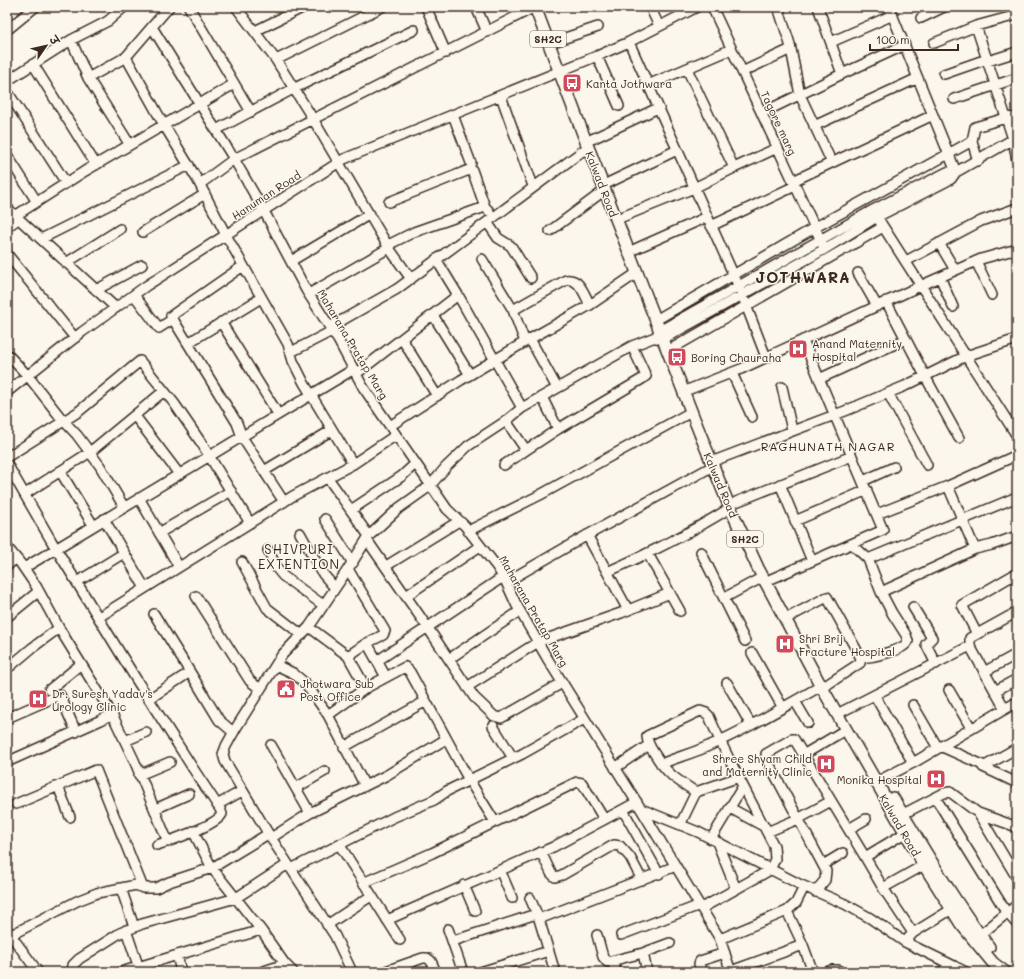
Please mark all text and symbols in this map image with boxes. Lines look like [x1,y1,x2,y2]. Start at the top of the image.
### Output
north arrow [26,26,66,66]
scale bar [870,26,958,52]
road number: SH2C [530,31,566,47]
text: 100 m [876,31,910,47]
text: उ [46,32,64,49]
bus stop icon: Kanta Jothwara [561,72,583,94]
place label: Kanta Jothwara [586,76,672,91]
street label: Tagore marg [758,88,800,158]
street label: Kalwad Road [583,149,621,219]
street label: Hanuman Road [229,167,303,223]
district label: JOTHWARA [755,267,851,287]
street label: Maharana Pratap Marg [314,286,392,402]
place label: Anand Maternity Hospital [812,336,902,364]
hospital icon: Anand Maternity Hospital [787,338,809,360]
bus stop icon: Boring Chauraha [666,346,688,368]
place label: Boring Chauraha [691,350,782,365]
district label: RAGHUNATH NAGAR [761,438,895,454]
street label: Kalwad Road [701,450,742,520]
road number: SH2C [727,531,763,547]
district label: SHIVPURI EXTENTION [258,540,340,572]
street label: Maharana Pratap Marg [496,553,572,669]
place label: Shri Brij Fracture Hospital [799,631,895,659]
hospital icon: Shri Brij Fracture Hospital [774,633,796,655]
place label: Jhotwara Sub Post Office [300,676,374,704]
public building icon: Jhotwara Sub Post Office [275,678,297,700]
place label: Dr. Suresh Yadav's Urology Clinic [52,686,153,714]
hospital icon: Dr. Suresh Yadav's Urology Clinic [27,688,49,710]
place label: Shree Shyam Child and Maternity Clinic [702,751,812,779]
hospital icon: Shree Shyam Child and Maternity Clinic [815,753,837,775]
hospital icon: Monika Hospital [925,768,947,790]
place label: Monika Hospital [837,772,922,787]
street label: Kalwad Road [876,791,924,859]

